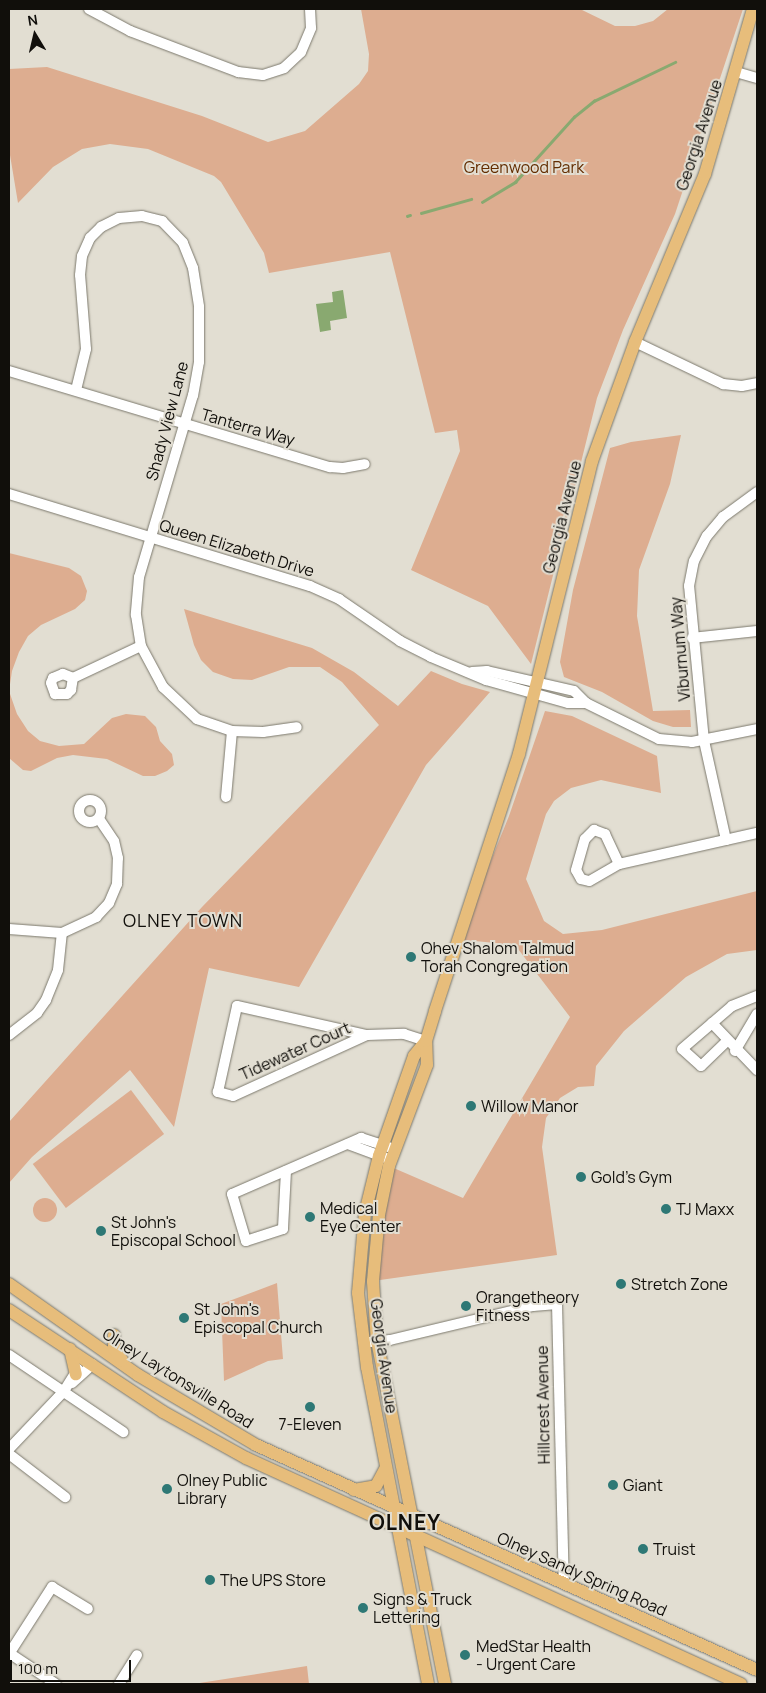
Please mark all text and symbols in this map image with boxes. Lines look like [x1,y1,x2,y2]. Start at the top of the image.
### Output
north arrow [10,10,60,60]
text: N [26,10,39,30]
street label: Georgia Avenue [672,77,726,193]
park label: Greenwood Park [464,157,584,177]
street label: Shady View Lane [142,359,192,483]
street label: Tanterra Way [199,404,297,450]
street label: Georgia Avenue [539,459,585,575]
street label: Queen Elizabeth Drive [157,515,317,581]
street label: Viburnum Way [666,596,694,702]
district label: OLNEY TOWN [121,909,245,931]
place label: Ohev Shalom Talmud Torah Congregation [421,938,574,976]
marker: Ohev Shalom Talmud Torah Congregation [405,951,417,963]
street label: Tidewater Court [237,1018,353,1084]
place label: Willow Manor [481,1096,578,1116]
marker: Willow Manor [465,1100,477,1112]
place label: Gold's Gym [591,1167,672,1187]
marker: Gold's Gym [575,1171,587,1183]
place label: Medical Eye Center [320,1198,401,1236]
place label: TJ Maxx [676,1199,734,1219]
marker: TJ Maxx [660,1203,672,1215]
marker: Medical Eye Center [304,1211,316,1223]
place label: St John's Episcopal School [111,1212,236,1250]
marker: St John's Episcopal School [95,1225,107,1237]
place label: Stretch Zone [631,1274,728,1294]
marker: Stretch Zone [615,1278,627,1290]
place label: Orangetheory Fitness [476,1287,579,1325]
street label: Georgia Avenue [366,1297,402,1415]
place label: St John's Episcopal Church [194,1299,323,1337]
marker: Orangetheory Fitness [460,1300,472,1312]
marker: St John's Episcopal Church [178,1312,190,1324]
street label: Olney Laytonsville Road [99,1324,257,1432]
street label: Hillcrest Avenue [532,1345,554,1465]
marker: 7-Eleven [304,1401,316,1413]
place label: 7-Eleven [279,1414,341,1434]
place label: Olney Public Library [177,1470,268,1508]
place label: Giant [623,1475,663,1495]
marker: Giant [607,1479,619,1491]
marker: Olney Public Library [161,1483,173,1495]
district label: OLNEY [368,1509,442,1535]
street label: Olney Sandy Spring Road [494,1528,670,1620]
place label: Truist [653,1539,696,1559]
marker: Truist [637,1543,649,1555]
place label: The UPS Store [220,1570,326,1590]
marker: The UPS Store [204,1574,216,1586]
place label: Signs & Truck Lettering [373,1589,472,1627]
marker: Signs & Truck Lettering [357,1602,369,1614]
place label: MedStar Health - Urgent Care [476,1636,591,1674]
marker: MedStar Health - Urgent Care [458,1648,472,1662]
scale bar [12,1650,134,1682]
text: 100 m [18,1658,58,1679]

